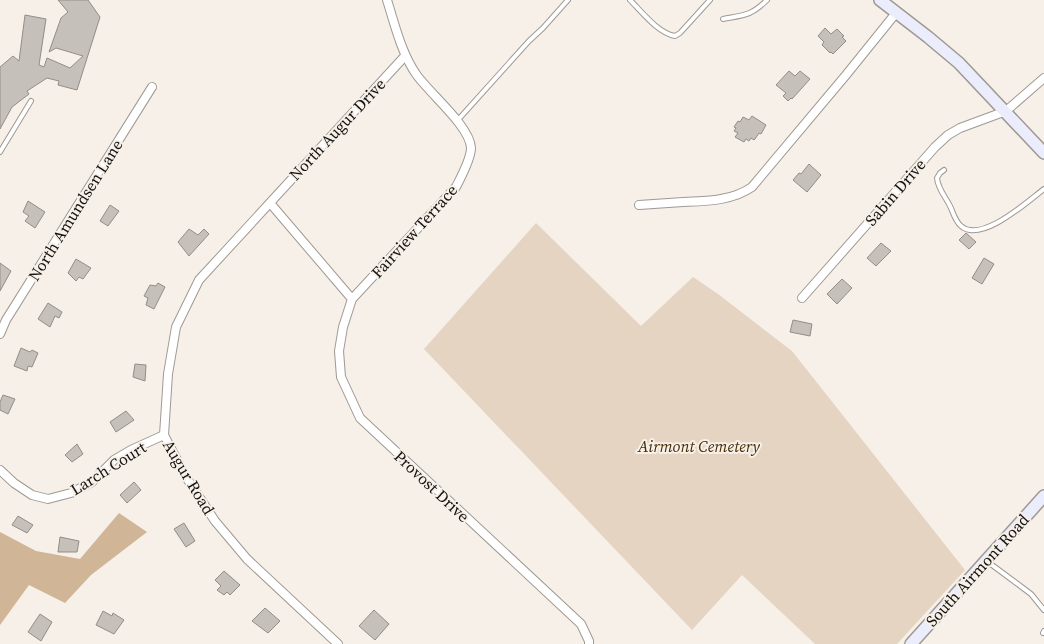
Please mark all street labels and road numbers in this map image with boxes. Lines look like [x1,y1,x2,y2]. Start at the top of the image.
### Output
street label: North Augur Drive [284,73,390,185]
street label: North Amundsen Lane [22,135,128,285]
street label: Sabin Drive [860,154,930,230]
street label: Fairview Terrace [366,179,462,283]
street label: Augur Road [158,435,220,519]
street label: Larch Court [66,436,151,500]
street label: Provost Drive [390,445,474,527]
street label: South Airmont Road [920,509,1034,631]

